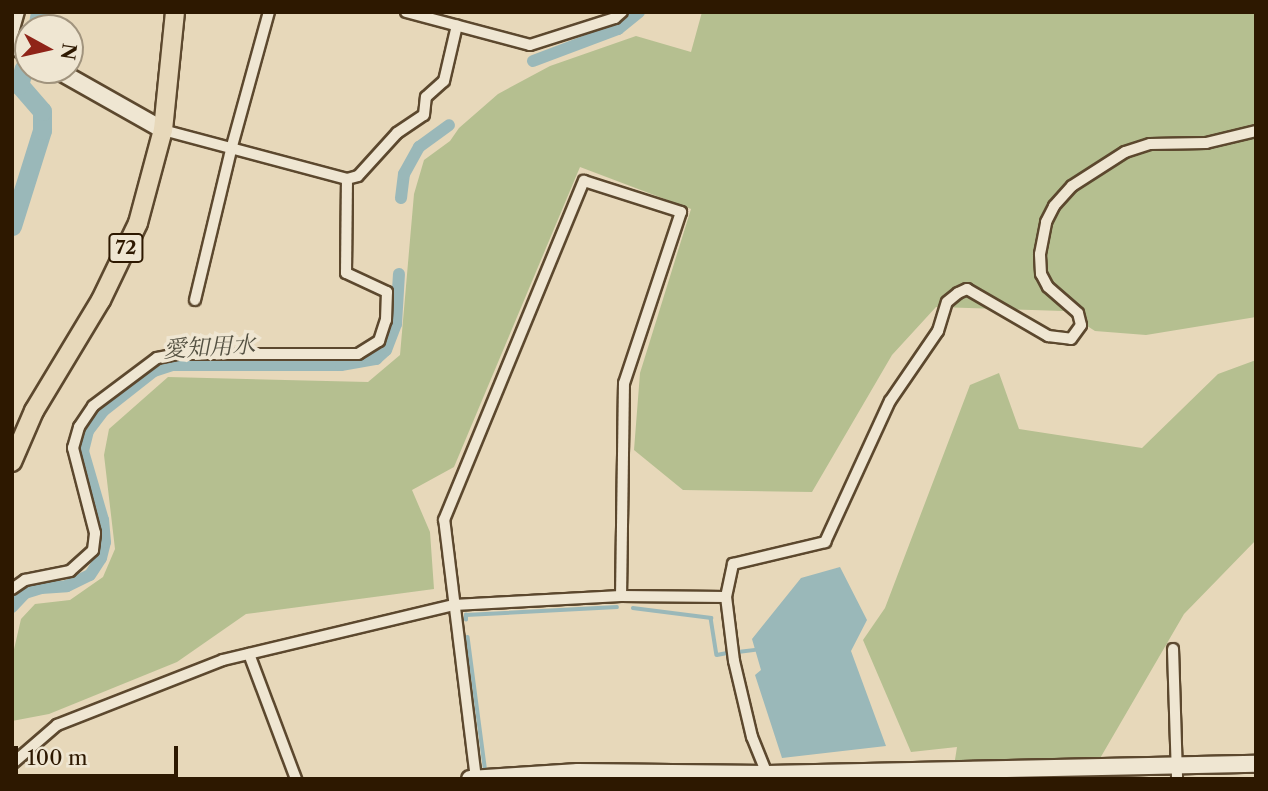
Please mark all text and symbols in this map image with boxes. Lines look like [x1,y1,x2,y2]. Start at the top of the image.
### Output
north arrow [14,14,84,84]
text: N [56,42,81,61]
road number: 72 [107,232,145,264]
water label: 愛知用水 [162,331,256,363]
scale bar [18,732,182,776]
text: 100 m [27,745,88,770]

